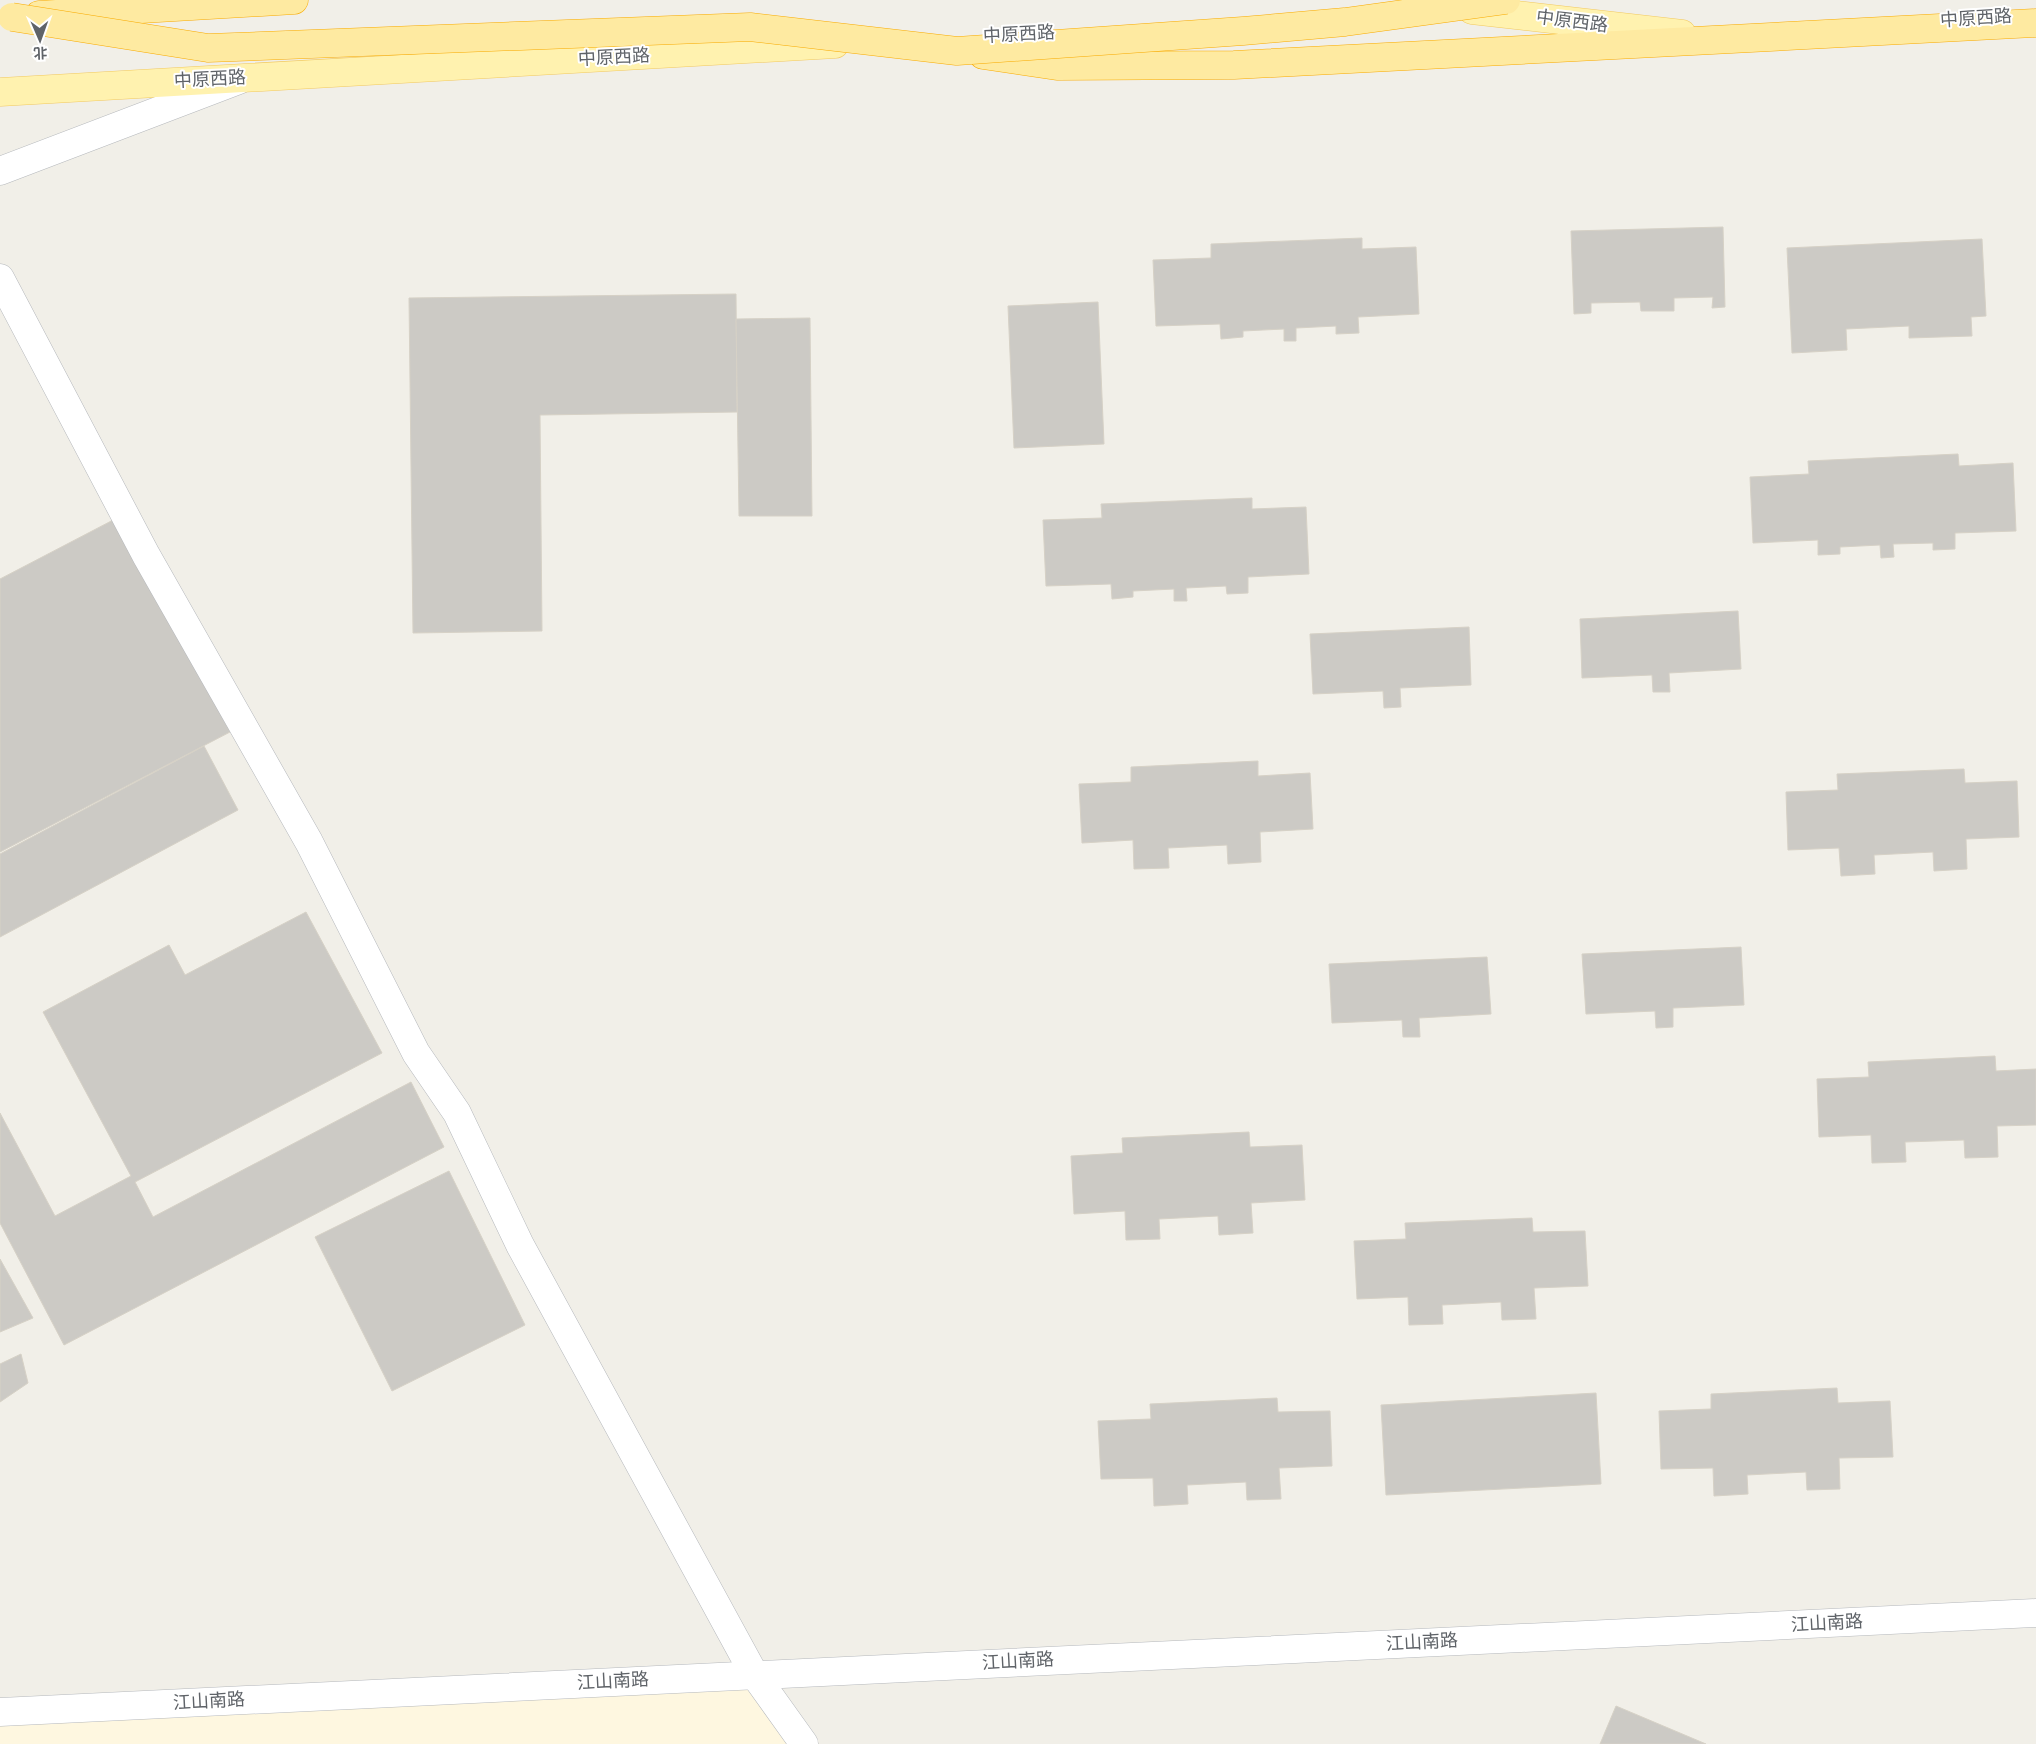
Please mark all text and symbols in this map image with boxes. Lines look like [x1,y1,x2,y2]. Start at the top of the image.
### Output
street label: 中原西路 [1939,5,2013,31]
street label: 中原西路 [1535,6,1609,36]
north arrow [15,15,65,65]
street label: 中原西路 [982,21,1056,47]
text: 北 [33,44,48,61]
street label: 中原西路 [577,44,651,70]
street label: 中原西路 [173,66,247,92]
street label: 江山南路 [1790,1610,1864,1636]
street label: 江山南路 [1385,1629,1459,1655]
street label: 江山南路 [981,1648,1055,1674]
street label: 江山南路 [576,1668,650,1694]
street label: 江山南路 [172,1688,246,1714]

